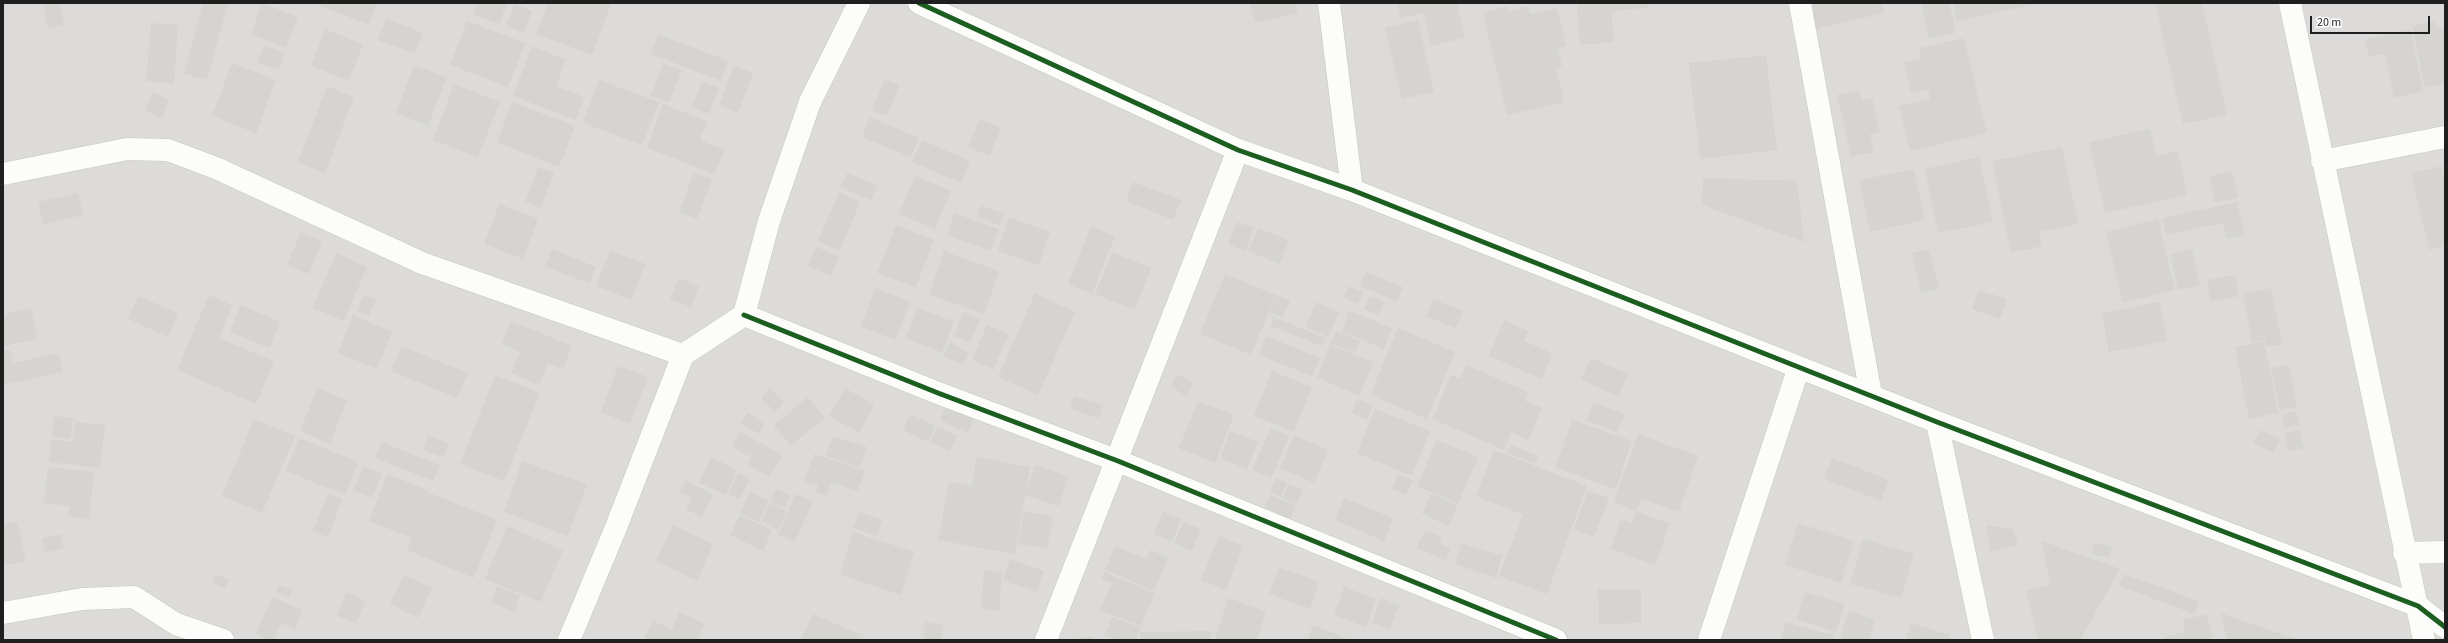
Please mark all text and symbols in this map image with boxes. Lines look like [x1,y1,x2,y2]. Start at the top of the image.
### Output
scale bar [2312,8,2432,34]
text: 20 m [2317,14,2341,31]

